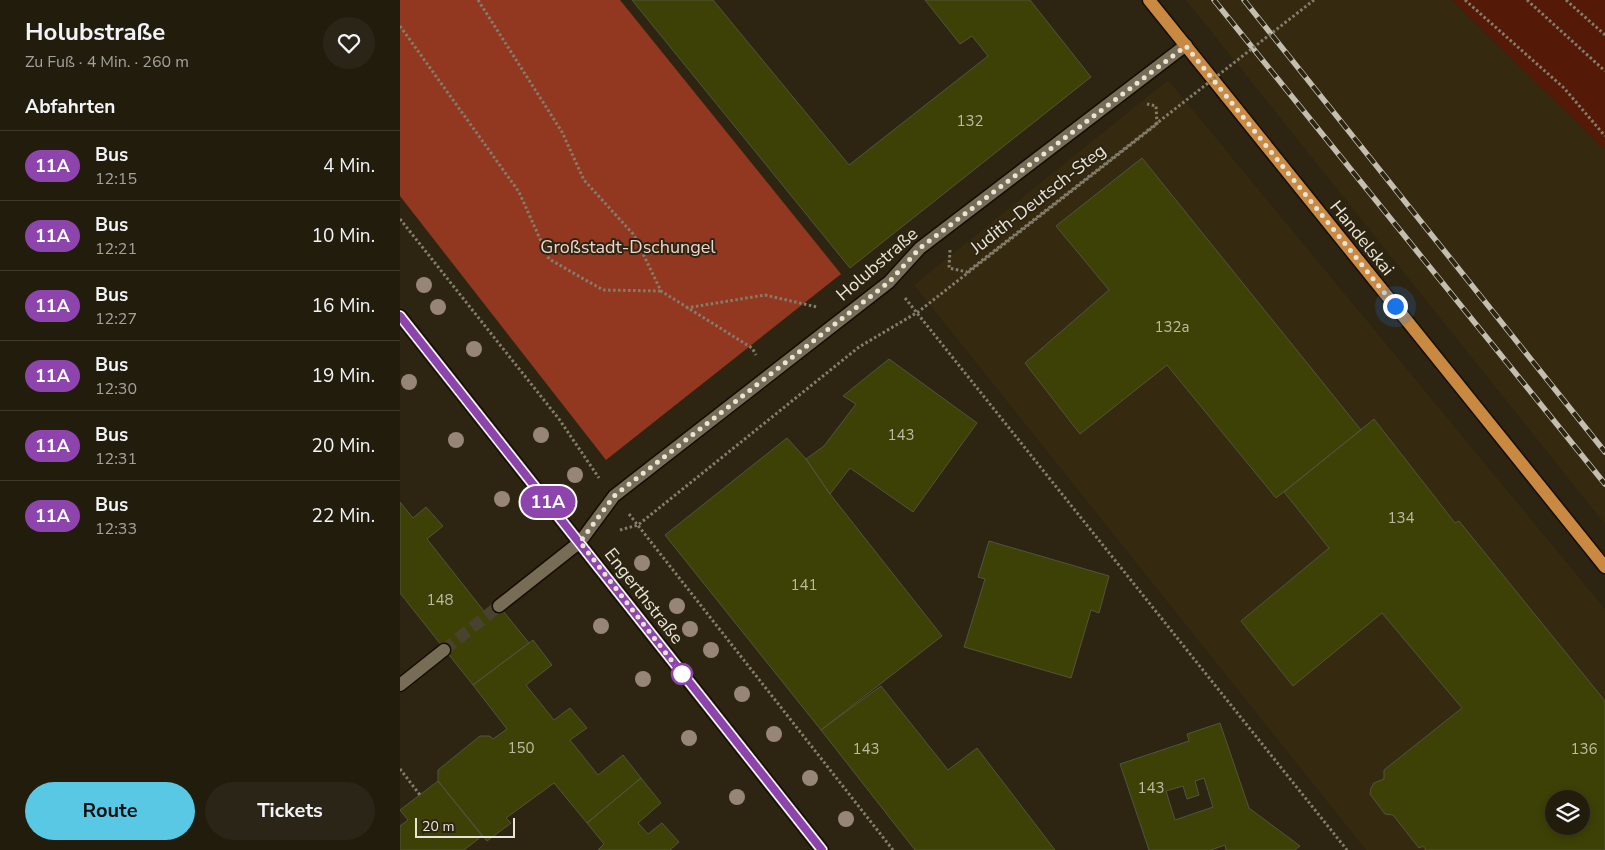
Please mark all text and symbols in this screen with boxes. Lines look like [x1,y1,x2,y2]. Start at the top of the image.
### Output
text: Holubstraße [25,16,165,48]
button: heart [323,17,375,69]
text: Zu Fuß · 4 Min. · 260 m [25,51,189,73]
text: Abfahrten [25,94,115,120]
house number: 132 [956,111,984,131]
street label: Judith-Deutsch-Steg [964,138,1111,260]
text: Bus [95,142,128,168]
text: 4 Min. [323,153,375,179]
text: 11A [35,154,70,178]
text: 12:15 [95,168,137,190]
street label: Handelskai [1324,195,1400,281]
text: Bus [95,212,128,238]
street label: Holubstraße [831,222,923,306]
text: 10 Min. [312,223,375,249]
text: 11A [35,224,70,248]
park label: Großstadt-Dschungel [540,235,716,259]
text: 12:21 [95,238,137,260]
text: Bus [95,282,128,308]
text: 16 Min. [312,293,375,319]
text: 11A [35,294,70,318]
your location [1383,294,1408,319]
text: 12:27 [95,308,137,330]
house number: 132a [1155,317,1189,337]
text: Bus [95,352,128,378]
text: 19 Min. [312,363,375,389]
text: 11A [35,364,70,388]
text: 12:30 [95,378,137,400]
text: Bus [95,422,128,448]
house number: 143 [887,425,915,445]
text: 20 Min. [312,433,375,459]
text: 11A [35,434,70,458]
text: 12:31 [95,448,137,470]
line badge: 11A [519,486,577,518]
text: 11A [531,490,566,514]
text: Bus [95,492,128,518]
text: 22 Min. [312,503,375,529]
text: 11A [35,504,70,528]
house number: 134 [1387,508,1415,528]
text: 12:33 [95,518,137,540]
street label: Engerthstraße [599,543,689,649]
house number: 141 [790,575,818,595]
house number: 148 [426,590,454,610]
unlabelled marker [671,663,693,685]
house number: 150 [507,738,535,758]
house number: 143 [852,739,880,759]
house number: 136 [1570,739,1598,759]
house number: 143 [1137,778,1165,798]
button: Route [25,782,195,840]
button: Tickets [205,782,375,840]
map controls [1545,790,1590,835]
button: layers [1545,790,1590,835]
scale bar [415,815,515,838]
text: 20 m [422,817,454,836]

